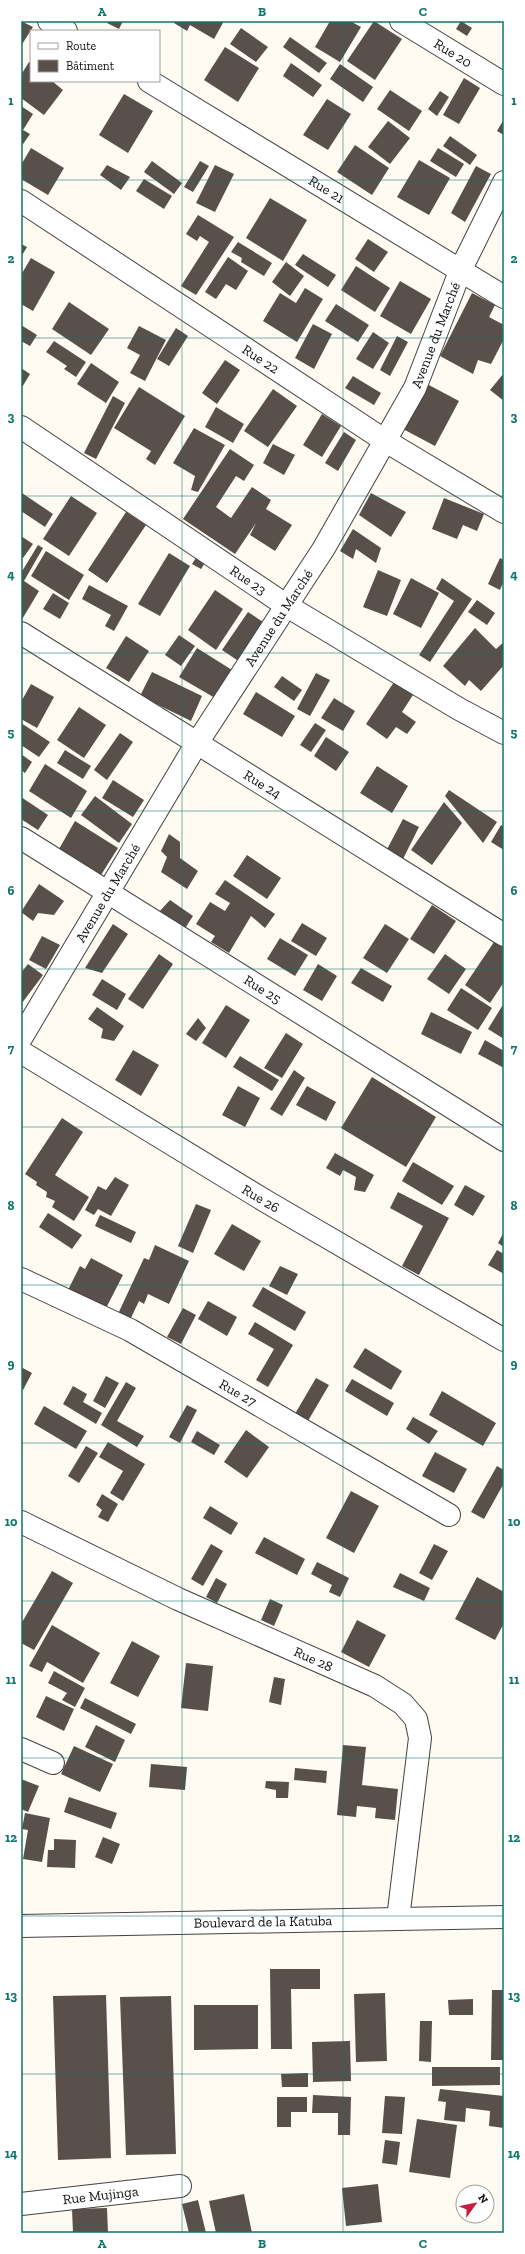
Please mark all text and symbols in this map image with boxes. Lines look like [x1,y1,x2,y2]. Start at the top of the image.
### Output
text: A [98,4,107,19]
text: B [258,4,266,19]
text: C [419,4,427,19]
legend [30,30,160,82]
street label: Rue 20 [431,35,475,71]
text: Route [66,39,97,53]
text: Bâtiment [66,59,115,73]
text: 1 [8,93,14,108]
text: 1 [511,93,517,108]
street label: Rue 21 [305,172,348,207]
text: 2 [8,251,15,266]
text: 2 [511,251,518,266]
street label: Avenue du Marché [408,280,464,391]
street label: Rue 22 [239,341,282,378]
text: 3 [8,409,15,424]
text: 3 [511,409,518,424]
street label: Rue 23 [227,562,270,599]
street label: Avenue du Marché [241,566,317,670]
text: 4 [7,567,15,582]
text: 4 [510,567,518,582]
text: 5 [8,725,15,740]
text: 5 [511,725,518,740]
street label: Rue 24 [240,766,285,803]
street label: Avenue du Marché [72,840,144,946]
text: 6 [8,883,15,898]
text: 6 [511,883,518,898]
street label: Rue 25 [241,972,284,1008]
text: 7 [8,1041,15,1056]
text: 7 [511,1041,518,1056]
street label: Rue 26 [239,1181,283,1216]
text: 8 [7,1198,15,1213]
text: 8 [510,1198,518,1213]
text: 9 [8,1356,15,1371]
text: 9 [511,1356,518,1371]
street label: Rue 27 [216,1376,260,1411]
text: 10 [5,1514,18,1529]
text: 10 [508,1514,521,1529]
street label: Rue 28 [291,1643,336,1675]
text: 11 [6,1672,17,1687]
text: 11 [509,1672,520,1687]
text: 12 [5,1830,17,1845]
text: 12 [508,1830,520,1845]
street label: Boulevard de la Katuba [194,1912,333,1932]
text: 13 [5,1988,17,2003]
text: 13 [508,1988,520,2003]
text: 14 [5,2146,18,2161]
text: 14 [508,2146,521,2161]
street label: Rue Mujinga [62,2183,140,2208]
north arrow [455,2184,495,2224]
text: N [475,2192,491,2206]
text: A [98,2236,107,2251]
text: B [258,2236,266,2251]
text: C [419,2236,427,2251]

